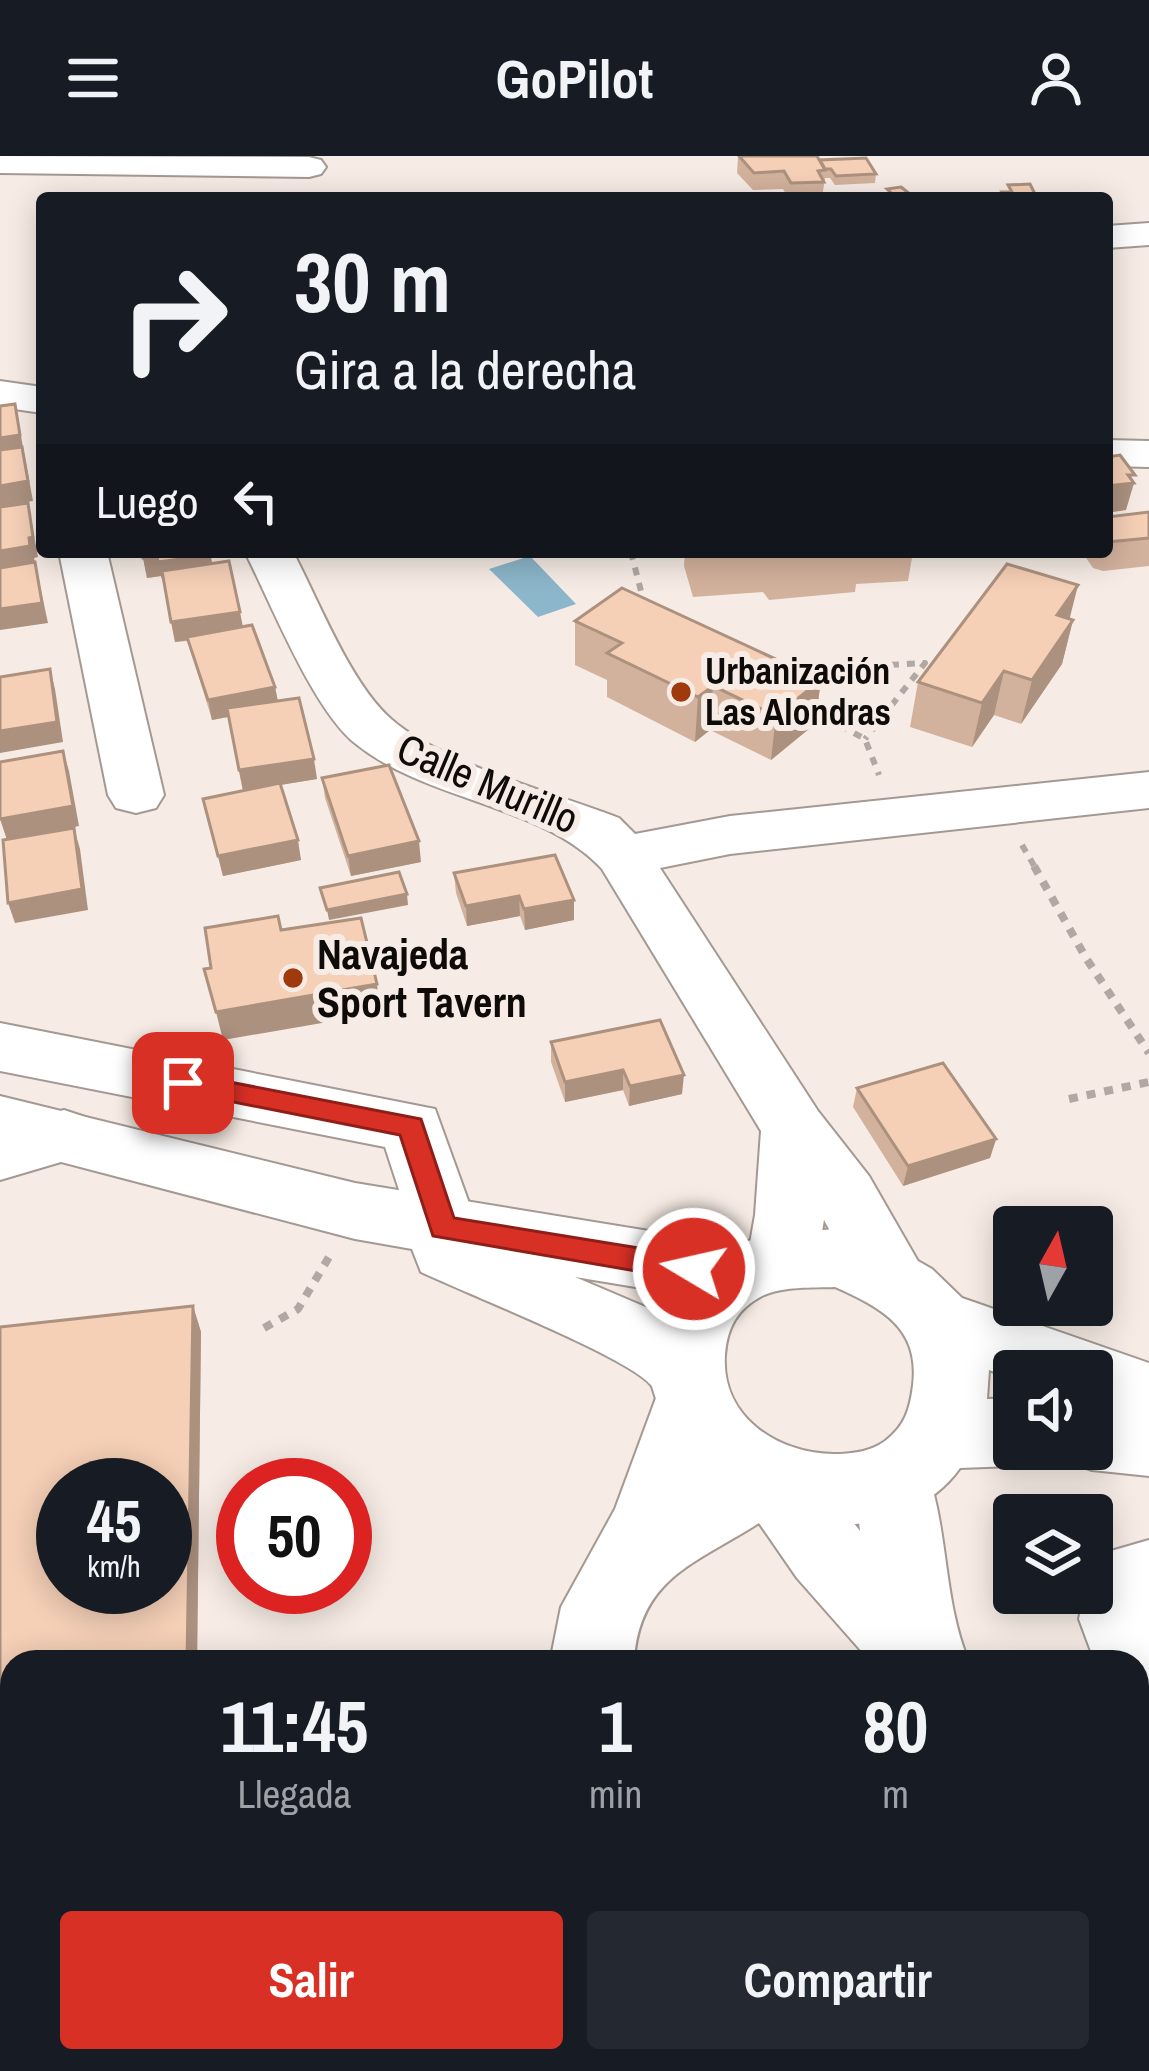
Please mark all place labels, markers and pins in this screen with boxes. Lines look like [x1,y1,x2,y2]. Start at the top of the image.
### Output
place label: Urbanización Las Alondras [705,647,891,736]
marker: Urbanización Las Alondras [668,679,694,705]
place label: Navajeda Sport Tavern [317,926,527,1030]
marker: Navajeda Sport Tavern [280,965,306,991]
pin [132,1032,234,1134]

